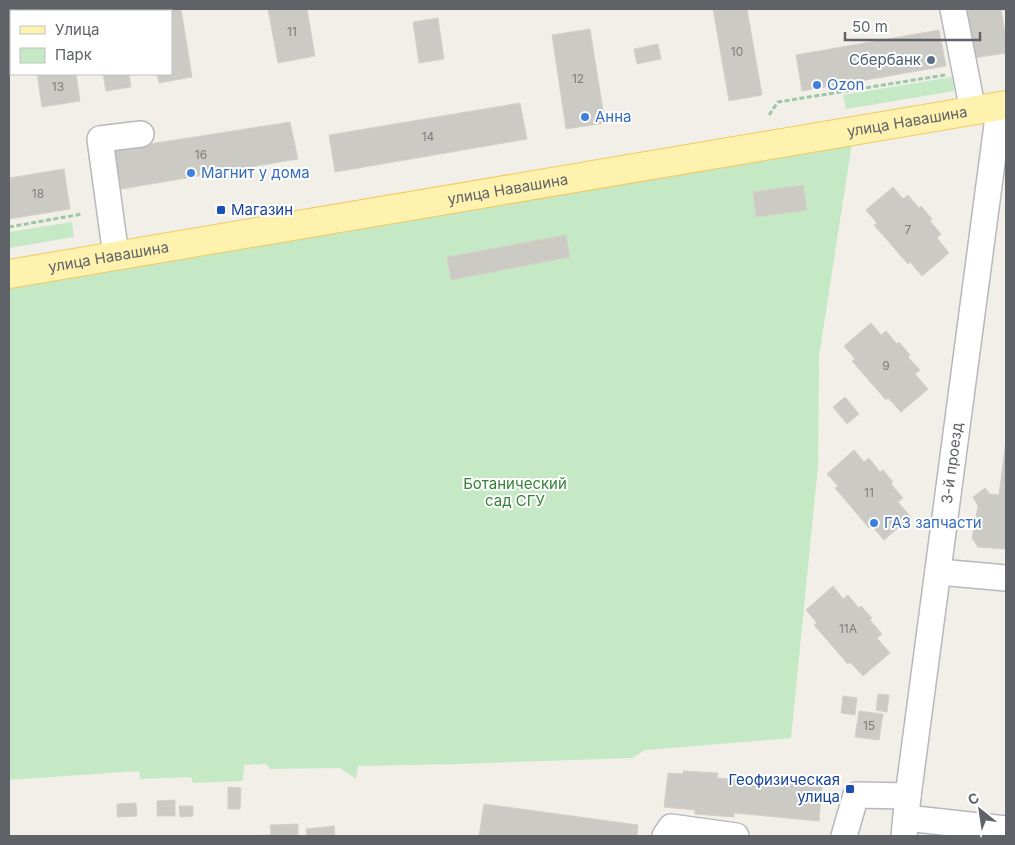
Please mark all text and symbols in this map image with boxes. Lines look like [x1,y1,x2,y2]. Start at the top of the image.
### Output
legend [10,10,172,75]
scale bar [845,10,980,42]
text: 50 m [852,17,888,36]
text: Улица [55,20,99,39]
house number: 11 [287,24,297,39]
house number: 10 [731,44,743,59]
text: Парк [55,45,92,64]
place label: Сбербанк [849,50,921,69]
marker: Сбербанк [925,54,937,66]
house number: 12 [572,71,584,86]
place label: Ozon [827,75,864,94]
house number: 13 [52,79,64,94]
marker: Ozon [811,79,823,91]
street label: улица Навашина [845,102,969,141]
place label: Анна [595,107,632,126]
marker: Анна [579,111,591,123]
house number: 14 [422,129,435,144]
house number: 16 [195,147,207,162]
place label: Магнит у дома [201,163,310,182]
marker: Магнит у дома [185,167,197,179]
street label: улица Навашина [446,169,569,208]
house number: 18 [32,186,44,201]
place label: Магазин [231,200,293,219]
marker: Магазин [215,204,227,216]
house number: 7 [905,222,912,237]
street label: улица Навашина [47,237,170,276]
house number: 9 [882,358,890,373]
street label: 3-й проезд [937,421,966,505]
park label: Ботанический сад СГУ [463,474,567,510]
house number: 11 [864,485,874,500]
place label: ГАЗ запчасти [884,513,982,532]
marker: ГАЗ запчасти [868,517,880,529]
house number: 11А [839,621,857,636]
house number: 15 [863,718,875,733]
place label: Геофизическая улица [728,770,840,806]
marker: Геофизическая улица [844,783,856,795]
north arrow [955,785,1005,835]
text: С [965,788,982,808]

